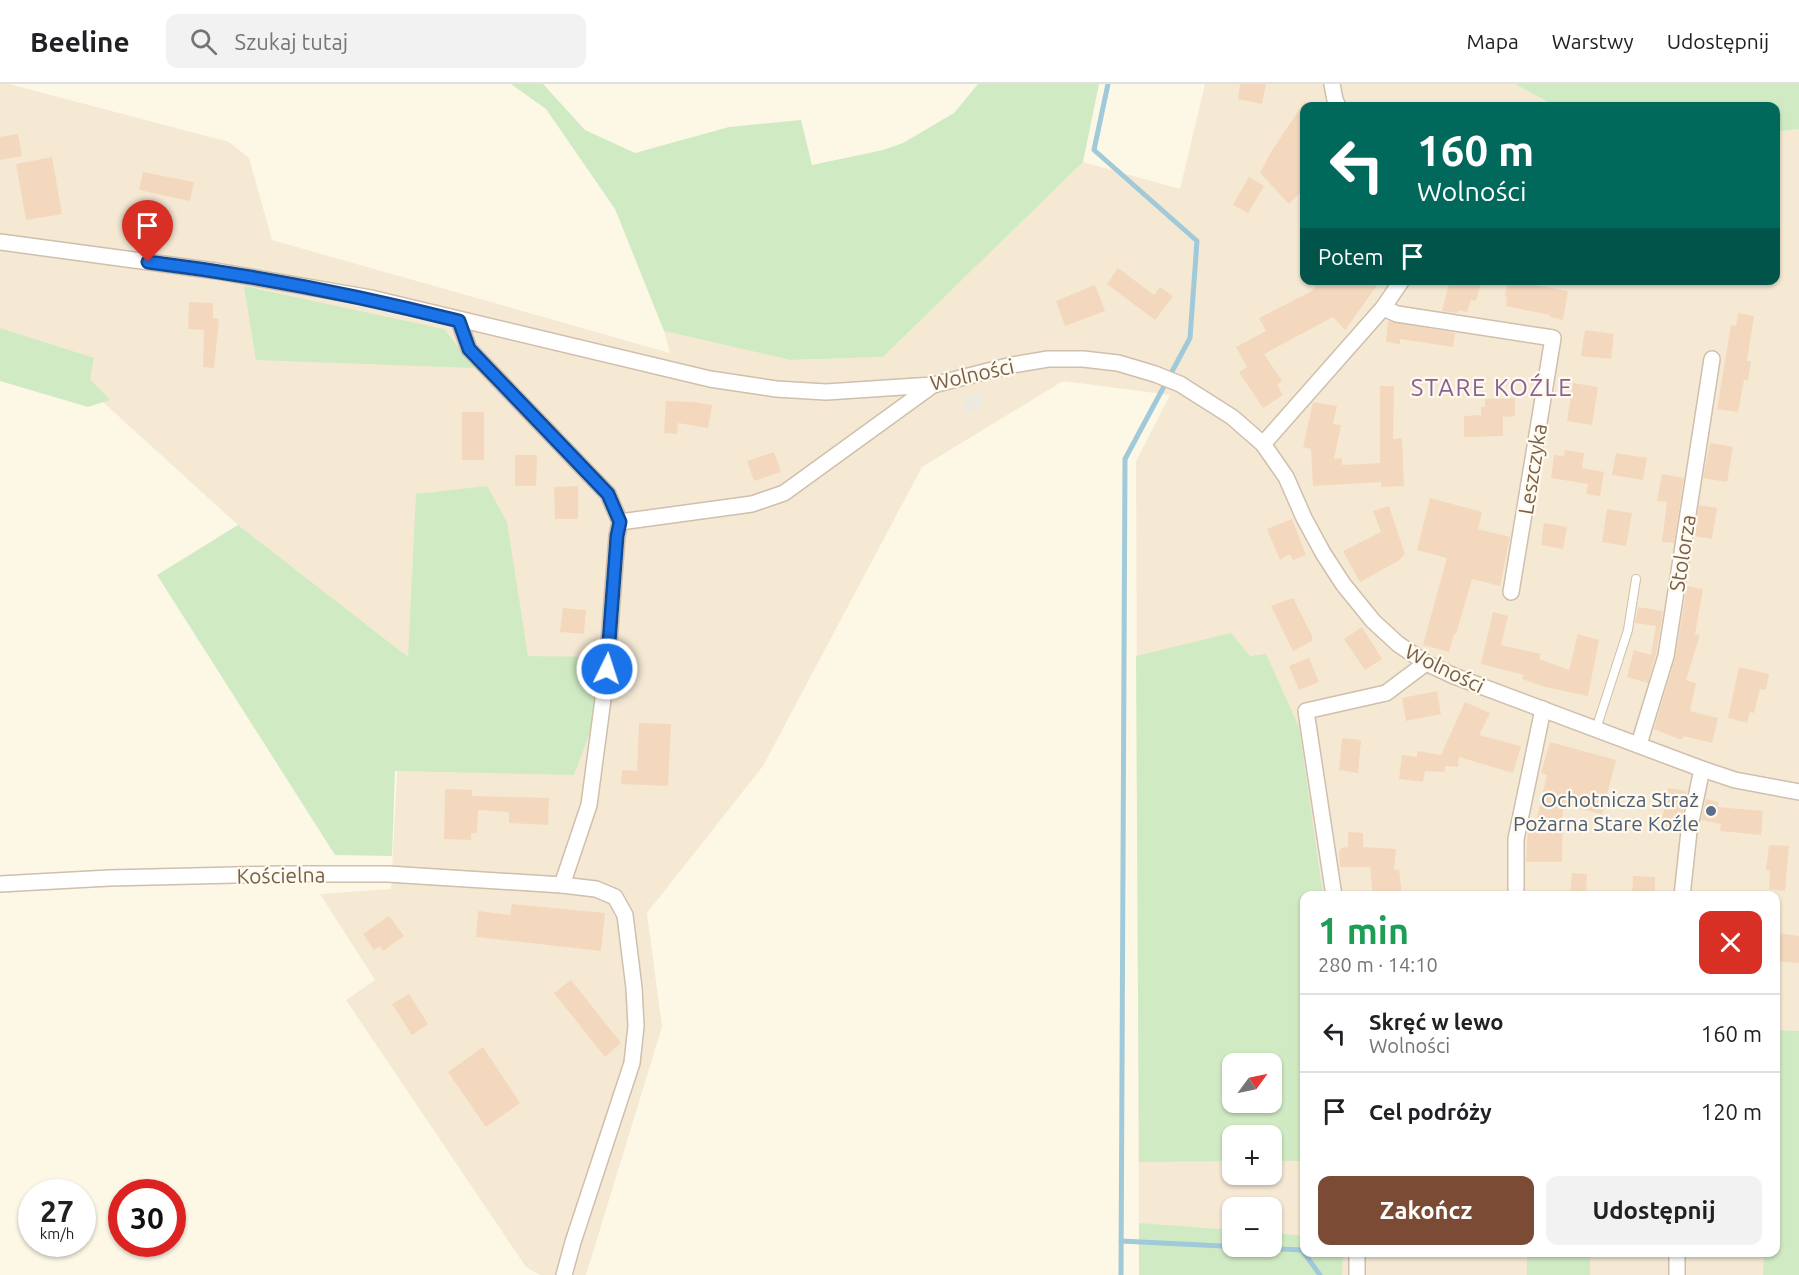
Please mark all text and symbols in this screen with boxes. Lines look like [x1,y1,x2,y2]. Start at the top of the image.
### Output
search box [166,14,586,68]
icon: search [187,25,220,58]
text: Beeline [30,26,130,57]
text: Szukaj tutaj [235,29,348,54]
text: Mapa [1467,29,1519,53]
text: Warstwy [1552,29,1634,53]
text: Udostępnij [1667,29,1769,53]
icon: left [1318,126,1396,204]
text: 160 m [1417,127,1534,174]
text: Wolności [1417,176,1527,206]
pin [122,200,173,262]
icon: arrive [131,209,164,242]
icon: arrive [1396,240,1429,273]
text: Potem [1318,244,1384,269]
street label: Wolności [928,353,1016,395]
district label: STARE KOŹLE [1411,373,1573,401]
street label: Leszczyka [1513,422,1551,516]
street label: Stolorza [1664,513,1700,593]
position arrow [575,637,639,701]
street label: Wolności [1401,639,1489,697]
place label: Ochotnicza Straż Pożarna Stare Koźle [1513,787,1699,835]
marker: Ochotnicza Straż Pożarna Stare Koźle [1704,804,1718,818]
street label: Kościelna [236,862,326,888]
text: 1 min [1318,910,1409,951]
button: close [1699,911,1762,974]
text: 280 m · 14:10 [1318,953,1438,976]
text: Skręć w lewo [1369,1009,1503,1034]
icon: left [1318,1017,1351,1050]
text: 160 m [1701,1021,1762,1046]
text: Wolności [1369,1034,1450,1057]
north arrow [1222,1053,1282,1113]
map controls [1222,1053,1282,1257]
icon: arrive [1318,1095,1351,1128]
text: Cel podróży [1369,1099,1492,1124]
text: 120 m [1701,1099,1762,1124]
button: + [1222,1125,1282,1185]
button: Zakończ [1318,1176,1534,1245]
button: Udostępnij [1546,1176,1762,1245]
speed limit sign: 30 [108,1179,186,1257]
text: 27 [40,1194,74,1228]
button: − [1222,1197,1282,1257]
text: km/h [40,1225,74,1242]

